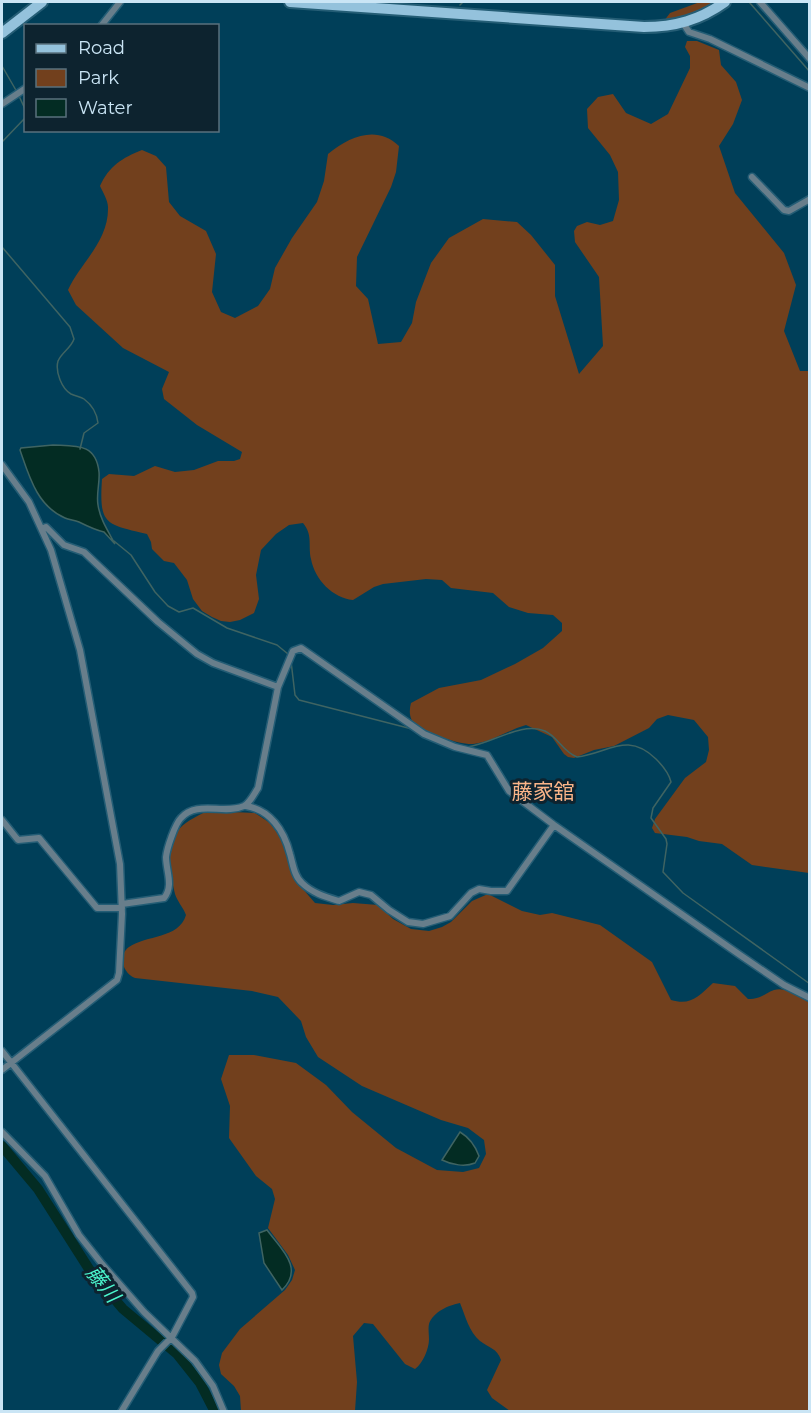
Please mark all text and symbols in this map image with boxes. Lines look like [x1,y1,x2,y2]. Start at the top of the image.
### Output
legend [24,24,219,132]
text: Road [78,37,125,59]
text: Park [78,67,119,89]
text: Water [78,97,133,119]
district label: 藤家舘 [512,779,575,804]
water label: 藤川 [81,1261,126,1309]

